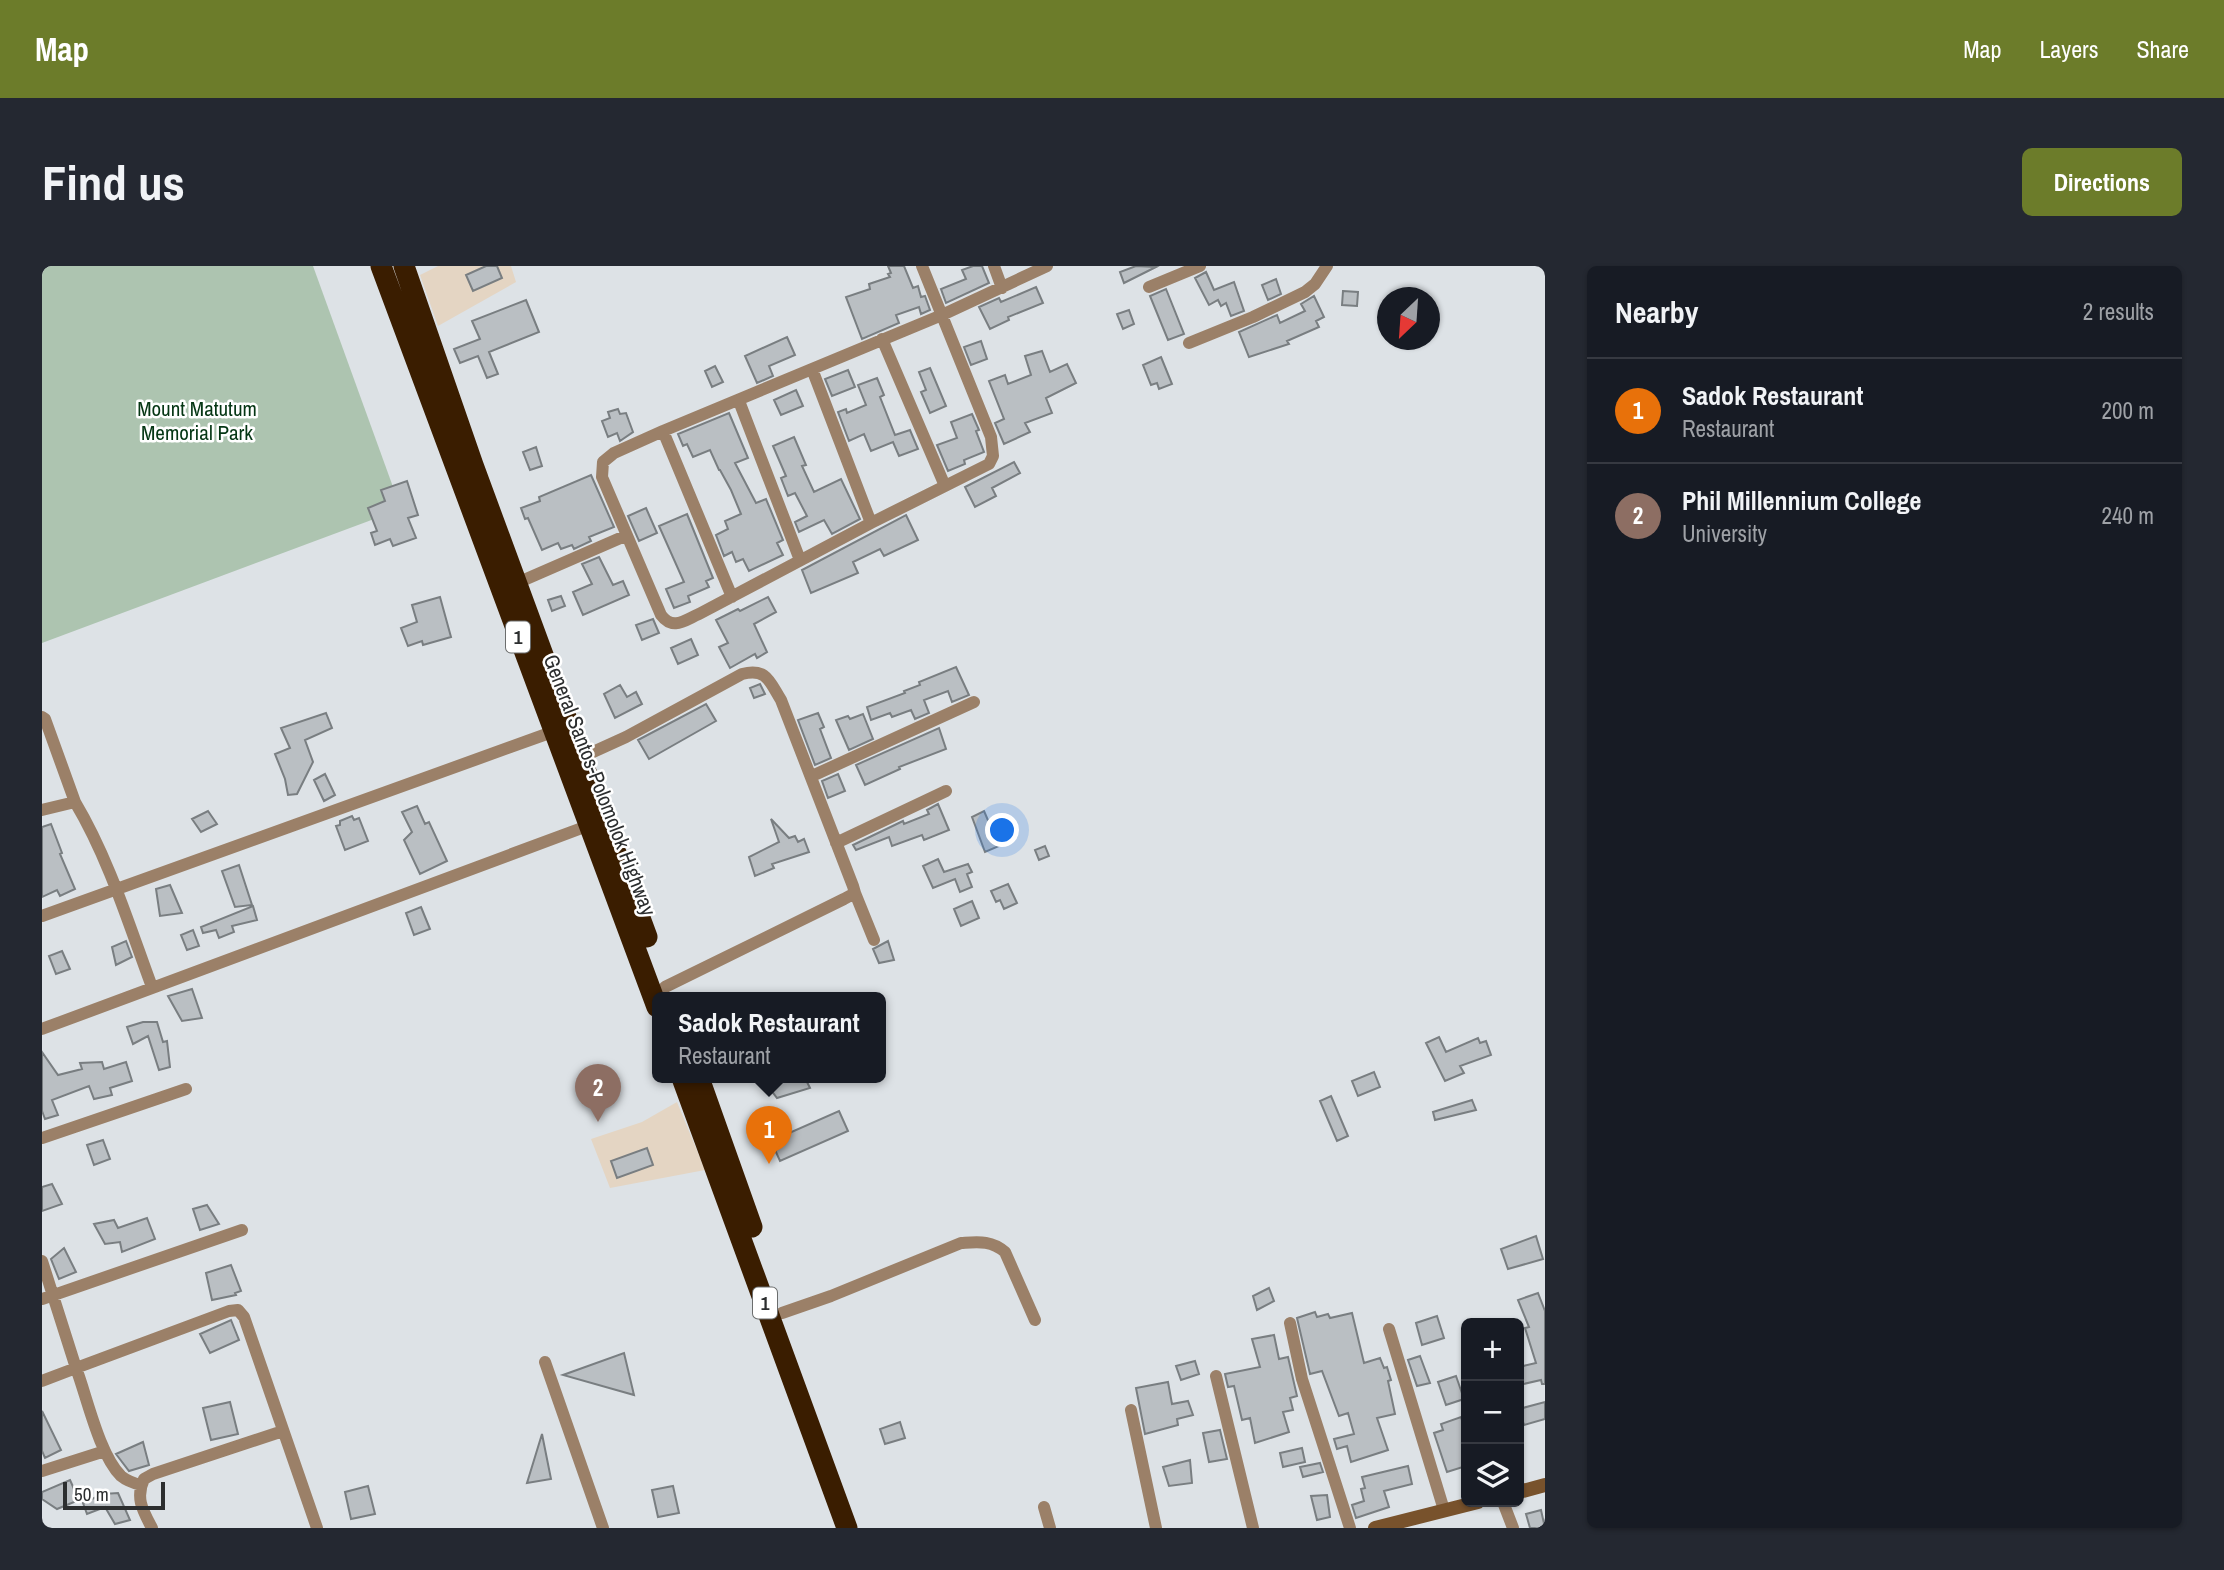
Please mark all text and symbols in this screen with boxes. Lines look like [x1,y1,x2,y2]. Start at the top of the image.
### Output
text: Map [35,27,89,71]
text: Map [1963,33,2001,65]
text: Layers [2039,33,2098,65]
text: Share [2136,33,2189,65]
button: Directions [2022,148,2182,216]
text: Find us [42,149,185,215]
north arrow [1377,287,1440,350]
text: Nearby [1615,292,1698,332]
text: 2 results [2083,296,2154,327]
text: Sadok Restaurant [1682,378,1863,413]
park label: Mount Matutum Memorial Park [137,394,257,447]
text: 1 [1633,395,1643,426]
text: 200 m [2102,395,2154,426]
text: Restaurant [1682,413,1774,444]
text: Phil Millennium College [1682,483,1921,518]
text: 2 [1633,500,1643,531]
text: 240 m [2102,500,2154,531]
text: University [1682,518,1767,549]
road number: 1 [506,622,530,652]
street label: General Santos-Polomolok Highway [537,650,663,920]
your location [985,813,1019,847]
popup [652,992,886,1083]
text: Sadok Restaurant [678,1005,860,1040]
text: Restaurant [678,1040,771,1071]
pin: 2 [575,1064,621,1122]
pin: 1 [746,1106,792,1164]
road number: 1 [753,1287,777,1318]
map controls [1461,1318,1524,1507]
button: + [1461,1318,1524,1381]
button: − [1461,1381,1524,1444]
button: layers [1461,1444,1524,1507]
scale bar [63,1479,164,1511]
text: 50 m [74,1481,109,1507]

